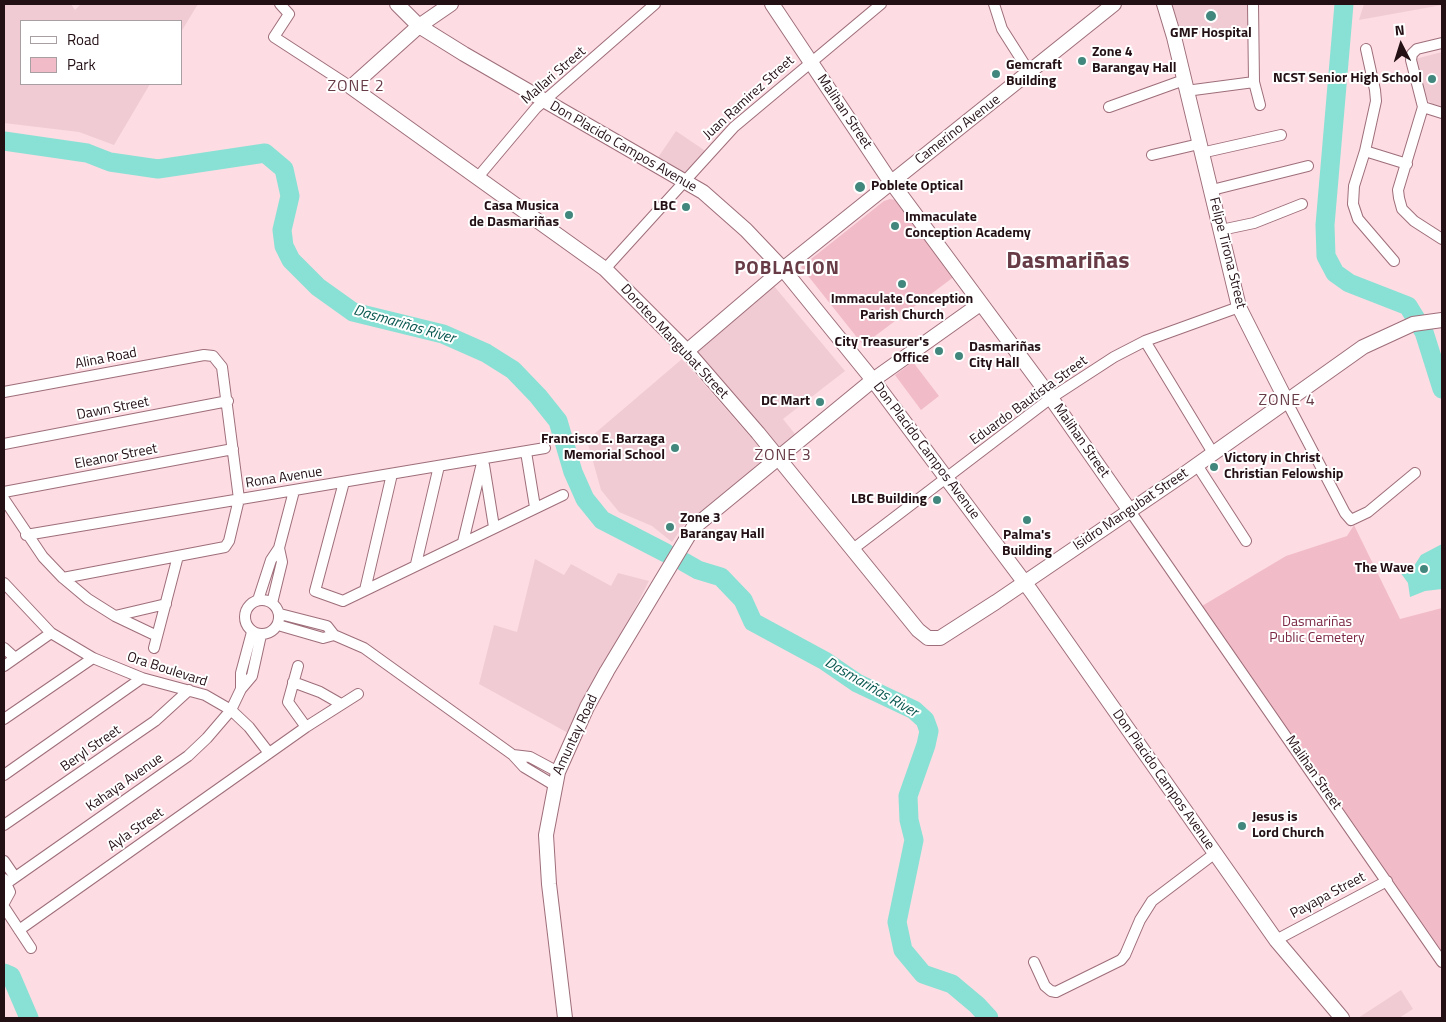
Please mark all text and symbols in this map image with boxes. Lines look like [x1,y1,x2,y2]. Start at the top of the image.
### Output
marker: GMF Hospital [1204,9,1218,23]
text: N [1394,19,1405,40]
legend [20,20,182,85]
north arrow [1376,20,1426,70]
place label: GMF Hospital [1170,26,1252,42]
text: Road [67,28,99,51]
street label: Mallari Street [519,44,589,108]
place label: Zone 4 Barangay Hall [1092,45,1177,78]
text: Park [67,53,96,76]
street label: Juan Ramirez Street [700,53,798,143]
marker: Zone 4 Barangay Hall [1076,55,1088,67]
place label: Gemcraft Building [1006,58,1062,90]
marker: Gemcraft Building [990,68,1002,80]
place label: NCST Senior High School [1273,71,1422,87]
street label: Malihan Street [813,72,875,152]
marker: NCST Senior High School [1426,73,1438,85]
district label: ZONE 2 [327,77,385,97]
street label: Camerino Avenue [912,92,1004,168]
street label: Don Placido Campos Avenue [546,98,700,196]
place label: Poblete Optical [871,179,963,195]
marker: Poblete Optical [853,180,867,194]
street label: Felipe Tirona Street [1205,196,1249,310]
place label: Casa Musica de Dasmariñas [469,199,559,232]
place label: LBC [653,199,676,215]
marker: LBC [680,201,692,213]
marker: Casa Musica de Dasmariñas [563,209,575,221]
place label: Immaculate Conception Academy [905,210,1031,242]
marker: Immaculate Conception Academy [889,220,901,232]
district label: Dasmariñas [1006,248,1130,276]
district label: POBLACION [733,258,841,280]
marker: Immaculate Conception Parish Church [896,278,908,290]
street label: Doroteo Mangubat Street [617,281,731,403]
place label: Immaculate Conception Parish Church [831,292,973,324]
water label: Dasmariñas River [351,302,457,348]
place label: City Treasurer's Office [835,335,929,368]
place label: Dasmariñas City Hall [969,340,1041,372]
street label: Alina Road [74,345,138,373]
marker: City Treasurer's Office [933,345,945,357]
marker: Dasmariñas City Hall [953,350,965,362]
street label: Eduardo Bautista Street [967,353,1091,449]
street label: Don Placido Campos Avenue [869,379,983,523]
district label: ZONE 4 [1258,391,1316,411]
street label: Dawn Street [75,394,151,424]
place label: DC Mart [761,394,810,410]
marker: DC Mart [814,396,826,408]
street label: Malihan Street [1049,401,1113,481]
place label: Francisco E. Barzaga Memorial School [541,432,665,464]
street label: Eleanor Street [73,441,159,473]
marker: Francisco E. Barzaga Memorial School [669,442,681,454]
district label: ZONE 3 [754,446,812,466]
place label: Victory in Christ Christian Felowship [1224,451,1343,484]
marker: Victory in Christ Christian Felowship [1208,461,1220,473]
street label: Rona Avenue [245,464,323,492]
street label: Isidro Mangubat Street [1070,465,1192,555]
place label: LBC Building [851,492,927,508]
marker: LBC Building [931,494,943,506]
place label: Zone 3 Barangay Hall [680,511,765,544]
marker: Palma's Building [1021,514,1033,526]
marker: Zone 3 Barangay Hall [664,521,676,533]
place label: Palma's Building [1002,528,1052,560]
place label: The Wave [1355,561,1414,577]
marker: The Wave [1418,563,1430,575]
park label: Dasmariñas Public Cemetery [1269,615,1365,648]
street label: Ora Boulevard [125,649,209,691]
water label: Dasmariñas River [821,654,921,722]
street label: Amuntay Road [550,692,602,778]
street label: Don Placido Campos Avenue [1108,707,1218,853]
street label: Beryl Street [58,722,124,776]
street label: Malihan Street [1281,733,1345,813]
street label: Kahaya Avenue [83,750,167,816]
street label: Ayla Street [105,805,167,855]
place label: Jesus is Lord Church [1252,810,1324,842]
marker: Jesus is Lord Church [1236,820,1248,832]
street label: Payapa Street [1288,869,1368,923]

